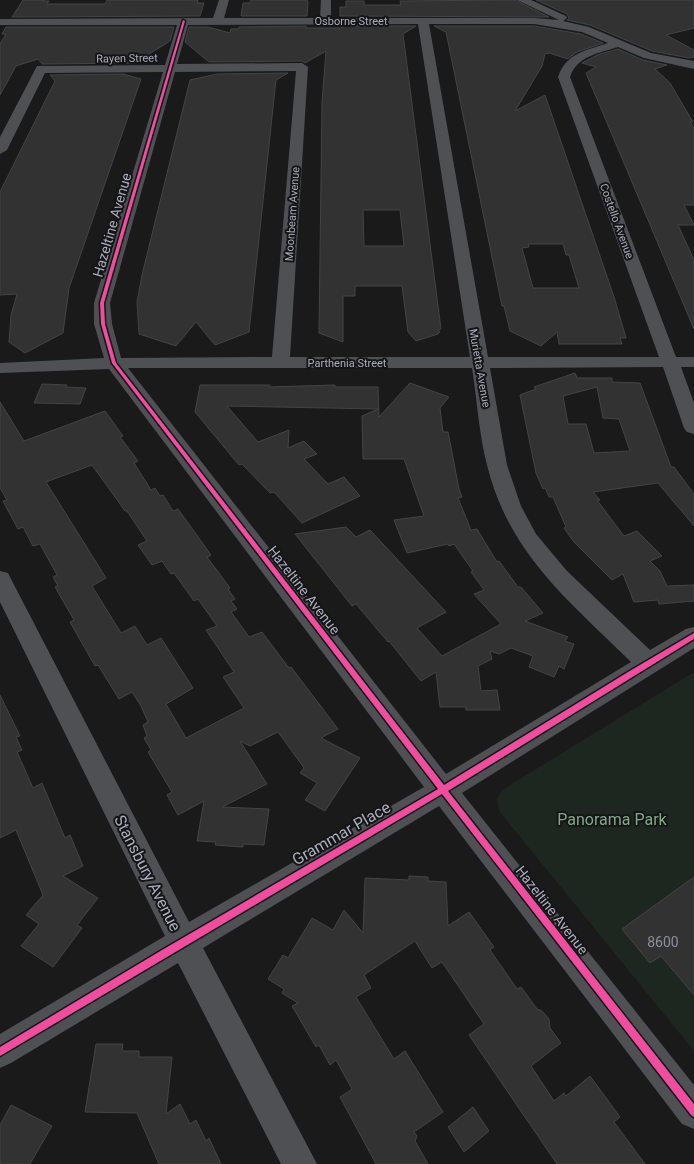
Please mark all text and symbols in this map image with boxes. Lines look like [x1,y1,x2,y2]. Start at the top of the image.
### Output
street label: Osborne Street [314,15,388,28]
street label: Rayen Street [96,51,158,66]
street label: Moonbeam Avenue [283,166,302,262]
street label: Hazeltine Avenue [89,171,135,279]
street label: Costello Avenue [597,182,636,261]
street label: Murietta Avenue [466,328,493,409]
street label: Parthenia Street [308,357,387,370]
street label: Hazeltine Avenue [265,543,343,637]
street label: Grammar Place [289,798,394,869]
park label: Panorama Park [557,810,668,829]
street label: Stansbury Avenue [110,812,185,934]
street label: Hazeltine Avenue [513,863,591,957]
house number: 8600 [647,934,679,950]

